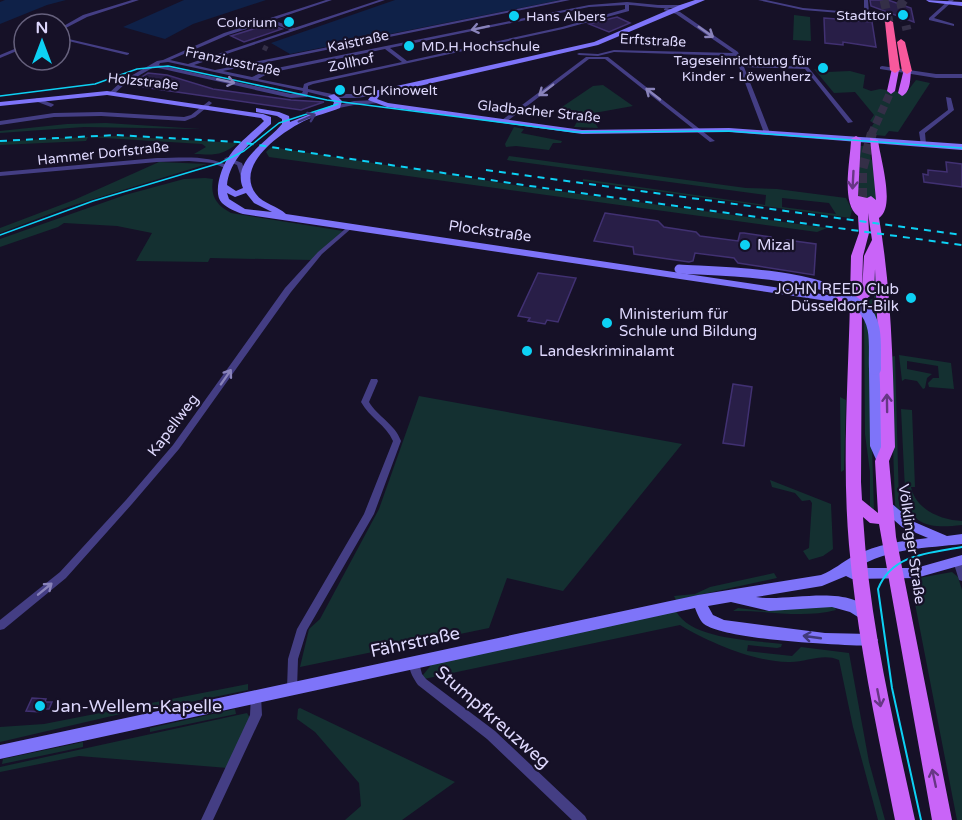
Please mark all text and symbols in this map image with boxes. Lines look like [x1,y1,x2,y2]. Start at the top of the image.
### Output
place label: Stadttor [836,7,892,24]
place label: Hans Albers [526,8,606,25]
marker: Stadttor [896,8,910,22]
marker: Hans Albers [507,9,521,23]
north arrow [12,12,72,72]
place label: Colorium [217,14,277,31]
marker: Colorium [282,15,296,29]
text: N [36,18,48,38]
one-way arrow [470,23,490,34]
one-way arrow [697,26,713,38]
street label: Kaistraße [326,27,390,56]
street label: Erftstraße [619,30,687,51]
place label: MD.H Hochschule [421,38,540,55]
marker: MD.H Hochschule [402,39,416,53]
street label: Franziusstraße [184,43,282,80]
street label: Zollhof [326,49,376,76]
place label: Tageseinrichtung für Kinder - Löwenherz [674,52,812,85]
marker: Tageseinrichtung für Kinder - Löwenherz [816,61,830,75]
street label: Holzstraße [107,69,179,94]
one-way arrow [216,76,235,87]
place label: UCI Kinowelt [352,82,438,99]
marker: UCI Kinowelt [333,83,347,97]
one-way arrow [538,83,554,96]
one-way arrow [645,88,661,101]
street label: Gladbacher Straße [477,97,601,126]
one-way arrow [297,112,316,123]
street label: Hammer Dorfstraße [36,138,170,169]
one-way arrow [847,170,858,190]
street label: Plockstraße [447,216,533,246]
place label: Mizal [757,236,795,254]
marker: Mizal [738,238,752,252]
place label: JOHN REED Club Düsseldorf-Bilk [775,280,899,315]
marker: JOHN REED Club Düsseldorf-Bilk [904,291,918,305]
place label: Ministerium für Schule und Bildung [619,305,757,340]
marker: Ministerium für Schule und Bildung [600,316,614,330]
place label: Landeskriminalamt [539,342,675,360]
marker: Landeskriminalamt [520,344,534,358]
one-way arrow [220,369,232,386]
street label: Kapellweg [144,390,202,460]
one-way arrow [881,394,893,414]
street label: Völklinger Straße [895,483,929,605]
one-way arrow [37,583,53,596]
street label: Fährstraße [368,622,462,662]
one-way arrow [802,632,822,643]
street label: Stumpfkreuzweg [431,661,555,773]
one-way arrow [874,687,885,707]
place label: Jan-Wellem-Kapelle [52,695,222,717]
marker: Jan-Wellem-Kapelle [33,699,47,713]
one-way arrow [928,769,939,788]

